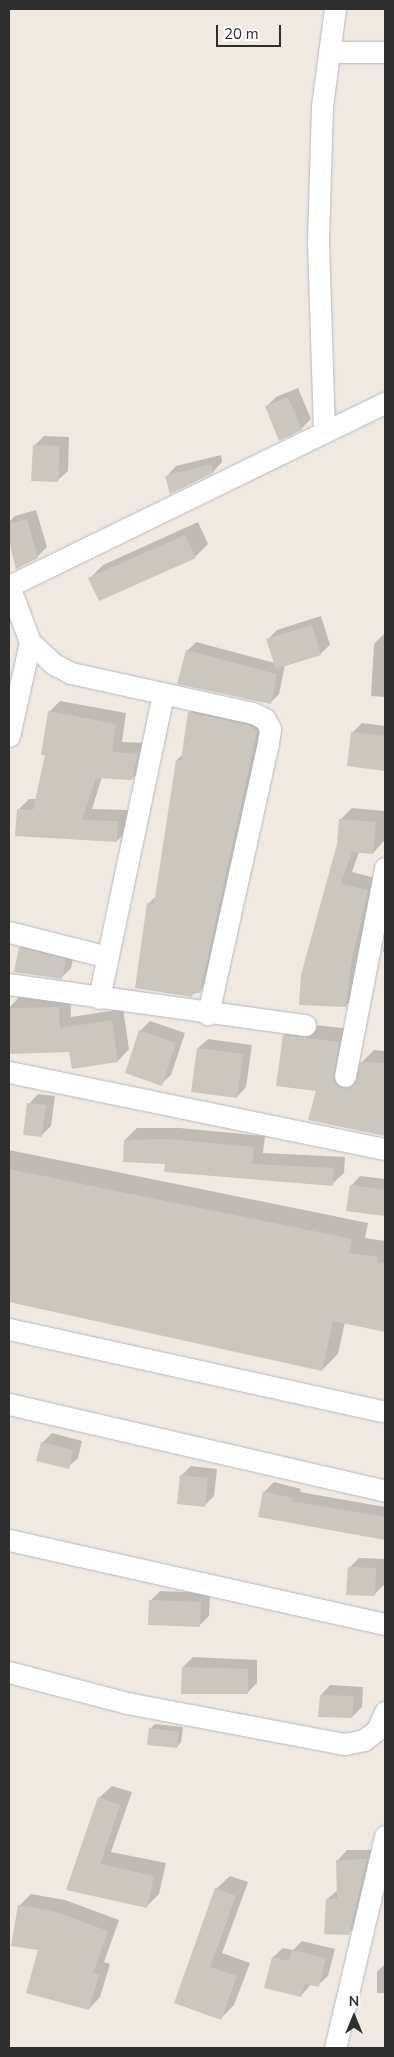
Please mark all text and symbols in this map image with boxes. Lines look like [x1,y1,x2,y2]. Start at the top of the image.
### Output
scale bar [219,15,284,47]
text: 20 m [224,24,259,44]
north arrow [329,1992,379,2042]
text: N [349,1992,359,2011]

